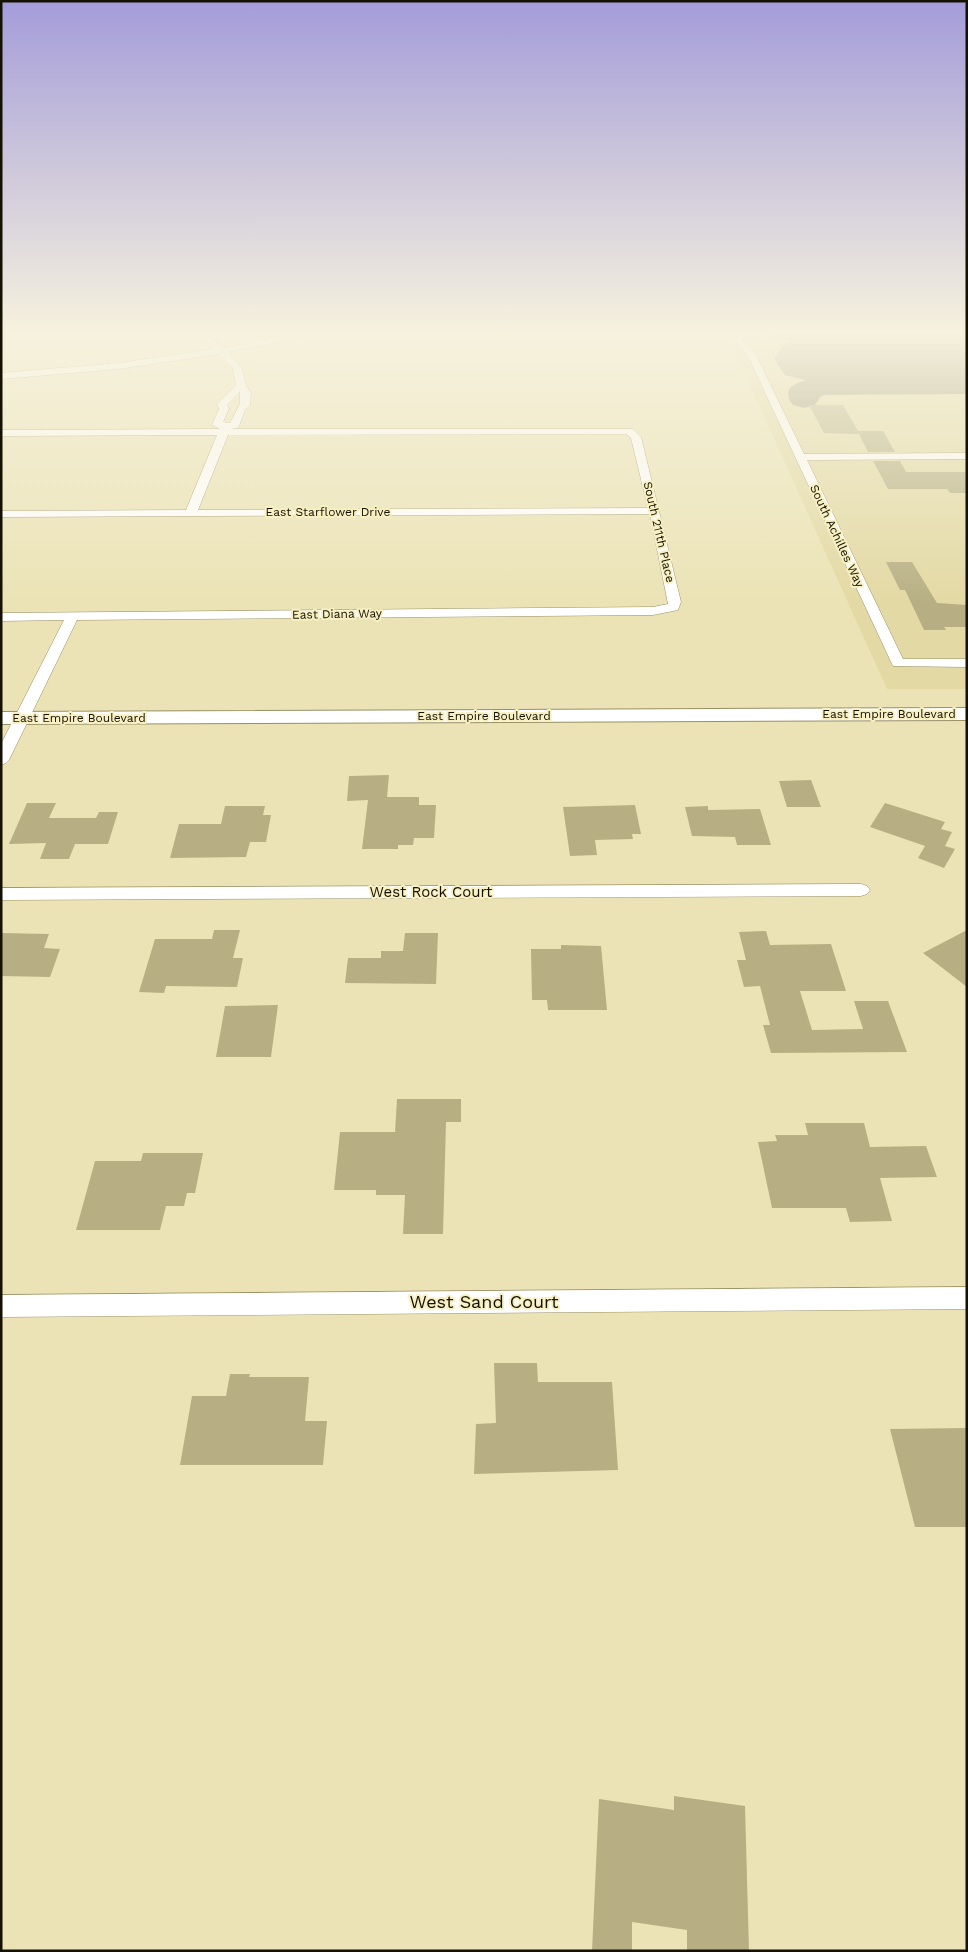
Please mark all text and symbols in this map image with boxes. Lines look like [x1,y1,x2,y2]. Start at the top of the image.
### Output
street label: South 211th Place [641,480,677,584]
street label: South Achilles Way [807,482,867,590]
street label: East Starflower Drive [265,505,391,519]
street label: East Diana Way [292,606,383,622]
street label: East Empire Boulevard [822,707,956,721]
street label: East Empire Boulevard [417,709,551,723]
street label: East Empire Boulevard [12,711,146,725]
street label: West Rock Court [370,883,493,901]
street label: West Sand Court [410,1291,559,1312]

